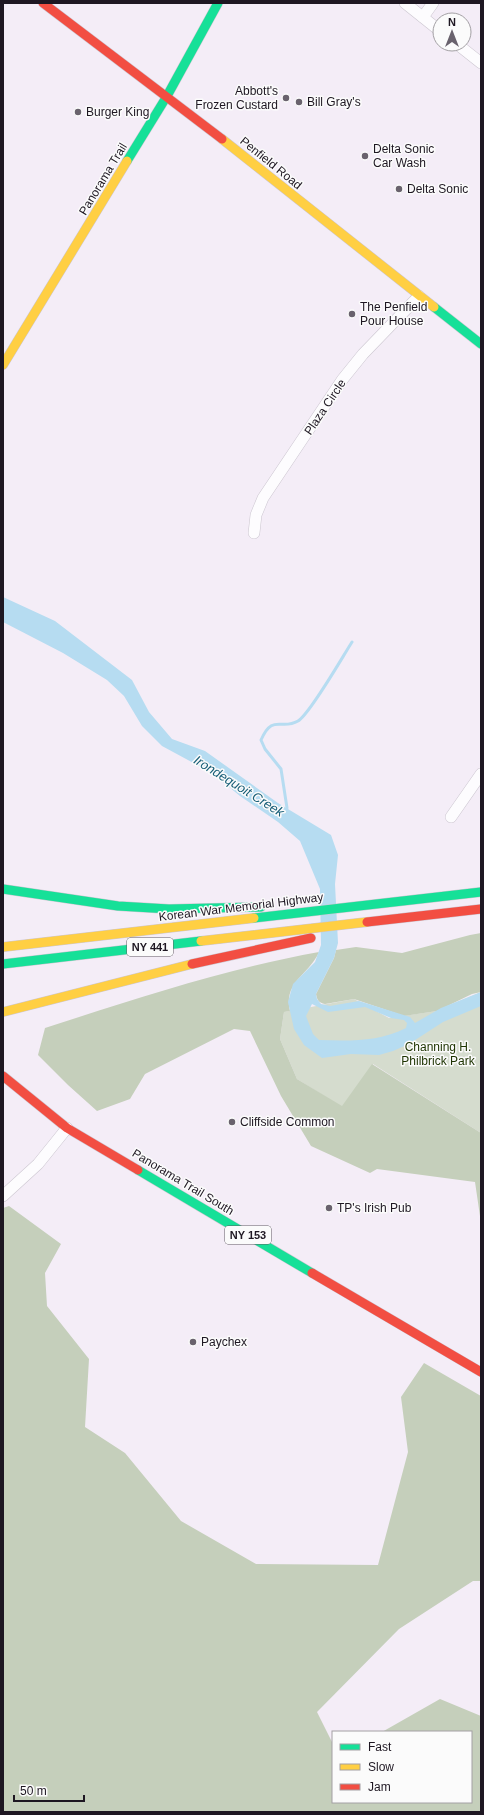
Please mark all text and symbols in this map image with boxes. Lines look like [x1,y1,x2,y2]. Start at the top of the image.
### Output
north arrow [432,12,472,52]
text: N [448,16,456,28]
place label: Abbott's Frozen Custard [195,84,278,112]
marker: Abbott's Frozen Custard [281,93,291,103]
place label: Bill Gray's [307,95,361,109]
marker: Bill Gray's [294,97,304,107]
place label: Burger King [86,105,149,119]
marker: Burger King [73,107,83,117]
street label: Penfield Road [237,134,305,192]
street label: Panorama Trail [76,141,130,217]
place label: Delta Sonic Car Wash [373,142,434,170]
marker: Delta Sonic Car Wash [360,151,370,161]
place label: Delta Sonic [407,182,468,196]
marker: Delta Sonic [394,184,404,194]
place label: The Penfield Pour House [360,300,427,328]
marker: The Penfield Pour House [347,309,357,319]
street label: Plaza Circle [301,376,349,437]
water label: Irondequoit Creek [191,752,288,821]
street label: Korean War Memorial Highway [158,890,324,924]
road number: NY 441 [127,938,173,956]
park label: Channing H. Philbrick Park [401,1040,476,1068]
place label: Cliffside Common [240,1115,334,1129]
marker: Cliffside Common [227,1117,237,1127]
street label: Panorama Trail South [130,1146,236,1218]
place label: TP's Irish Pub [337,1201,412,1215]
marker: TP's Irish Pub [324,1203,334,1213]
road number: NY 153 [225,1226,271,1244]
place label: Paychex [201,1335,247,1349]
marker: Paychex [188,1337,198,1347]
legend [332,1731,472,1803]
text: Fast [368,1740,392,1754]
text: Slow [368,1760,394,1774]
scale bar [14,1777,84,1803]
text: Jam [368,1780,391,1794]
text: 50 m [20,1784,47,1798]

